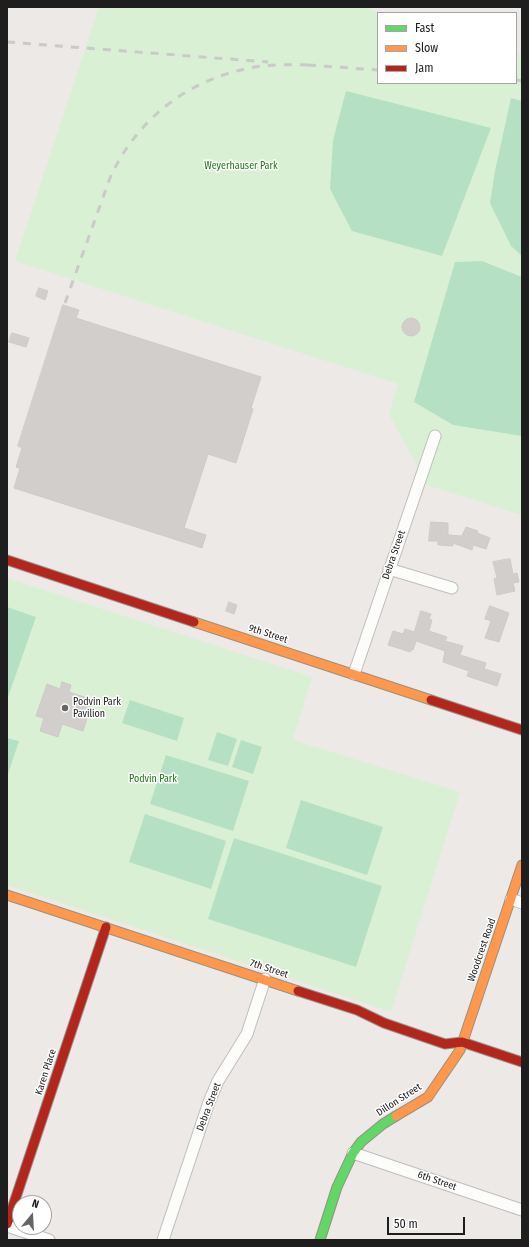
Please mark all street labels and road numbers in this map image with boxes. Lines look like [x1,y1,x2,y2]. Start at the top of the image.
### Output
street label: Debra Street [380,529,408,581]
street label: 9th Street [247,622,289,646]
street label: Woodcrest Road [466,917,498,983]
street label: 7th Street [248,957,290,981]
street label: Karen Place [33,1048,59,1096]
street label: Debra Street [194,1081,224,1133]
street label: Dillon Street [374,1081,424,1119]
street label: 6th Street [416,1169,458,1193]

